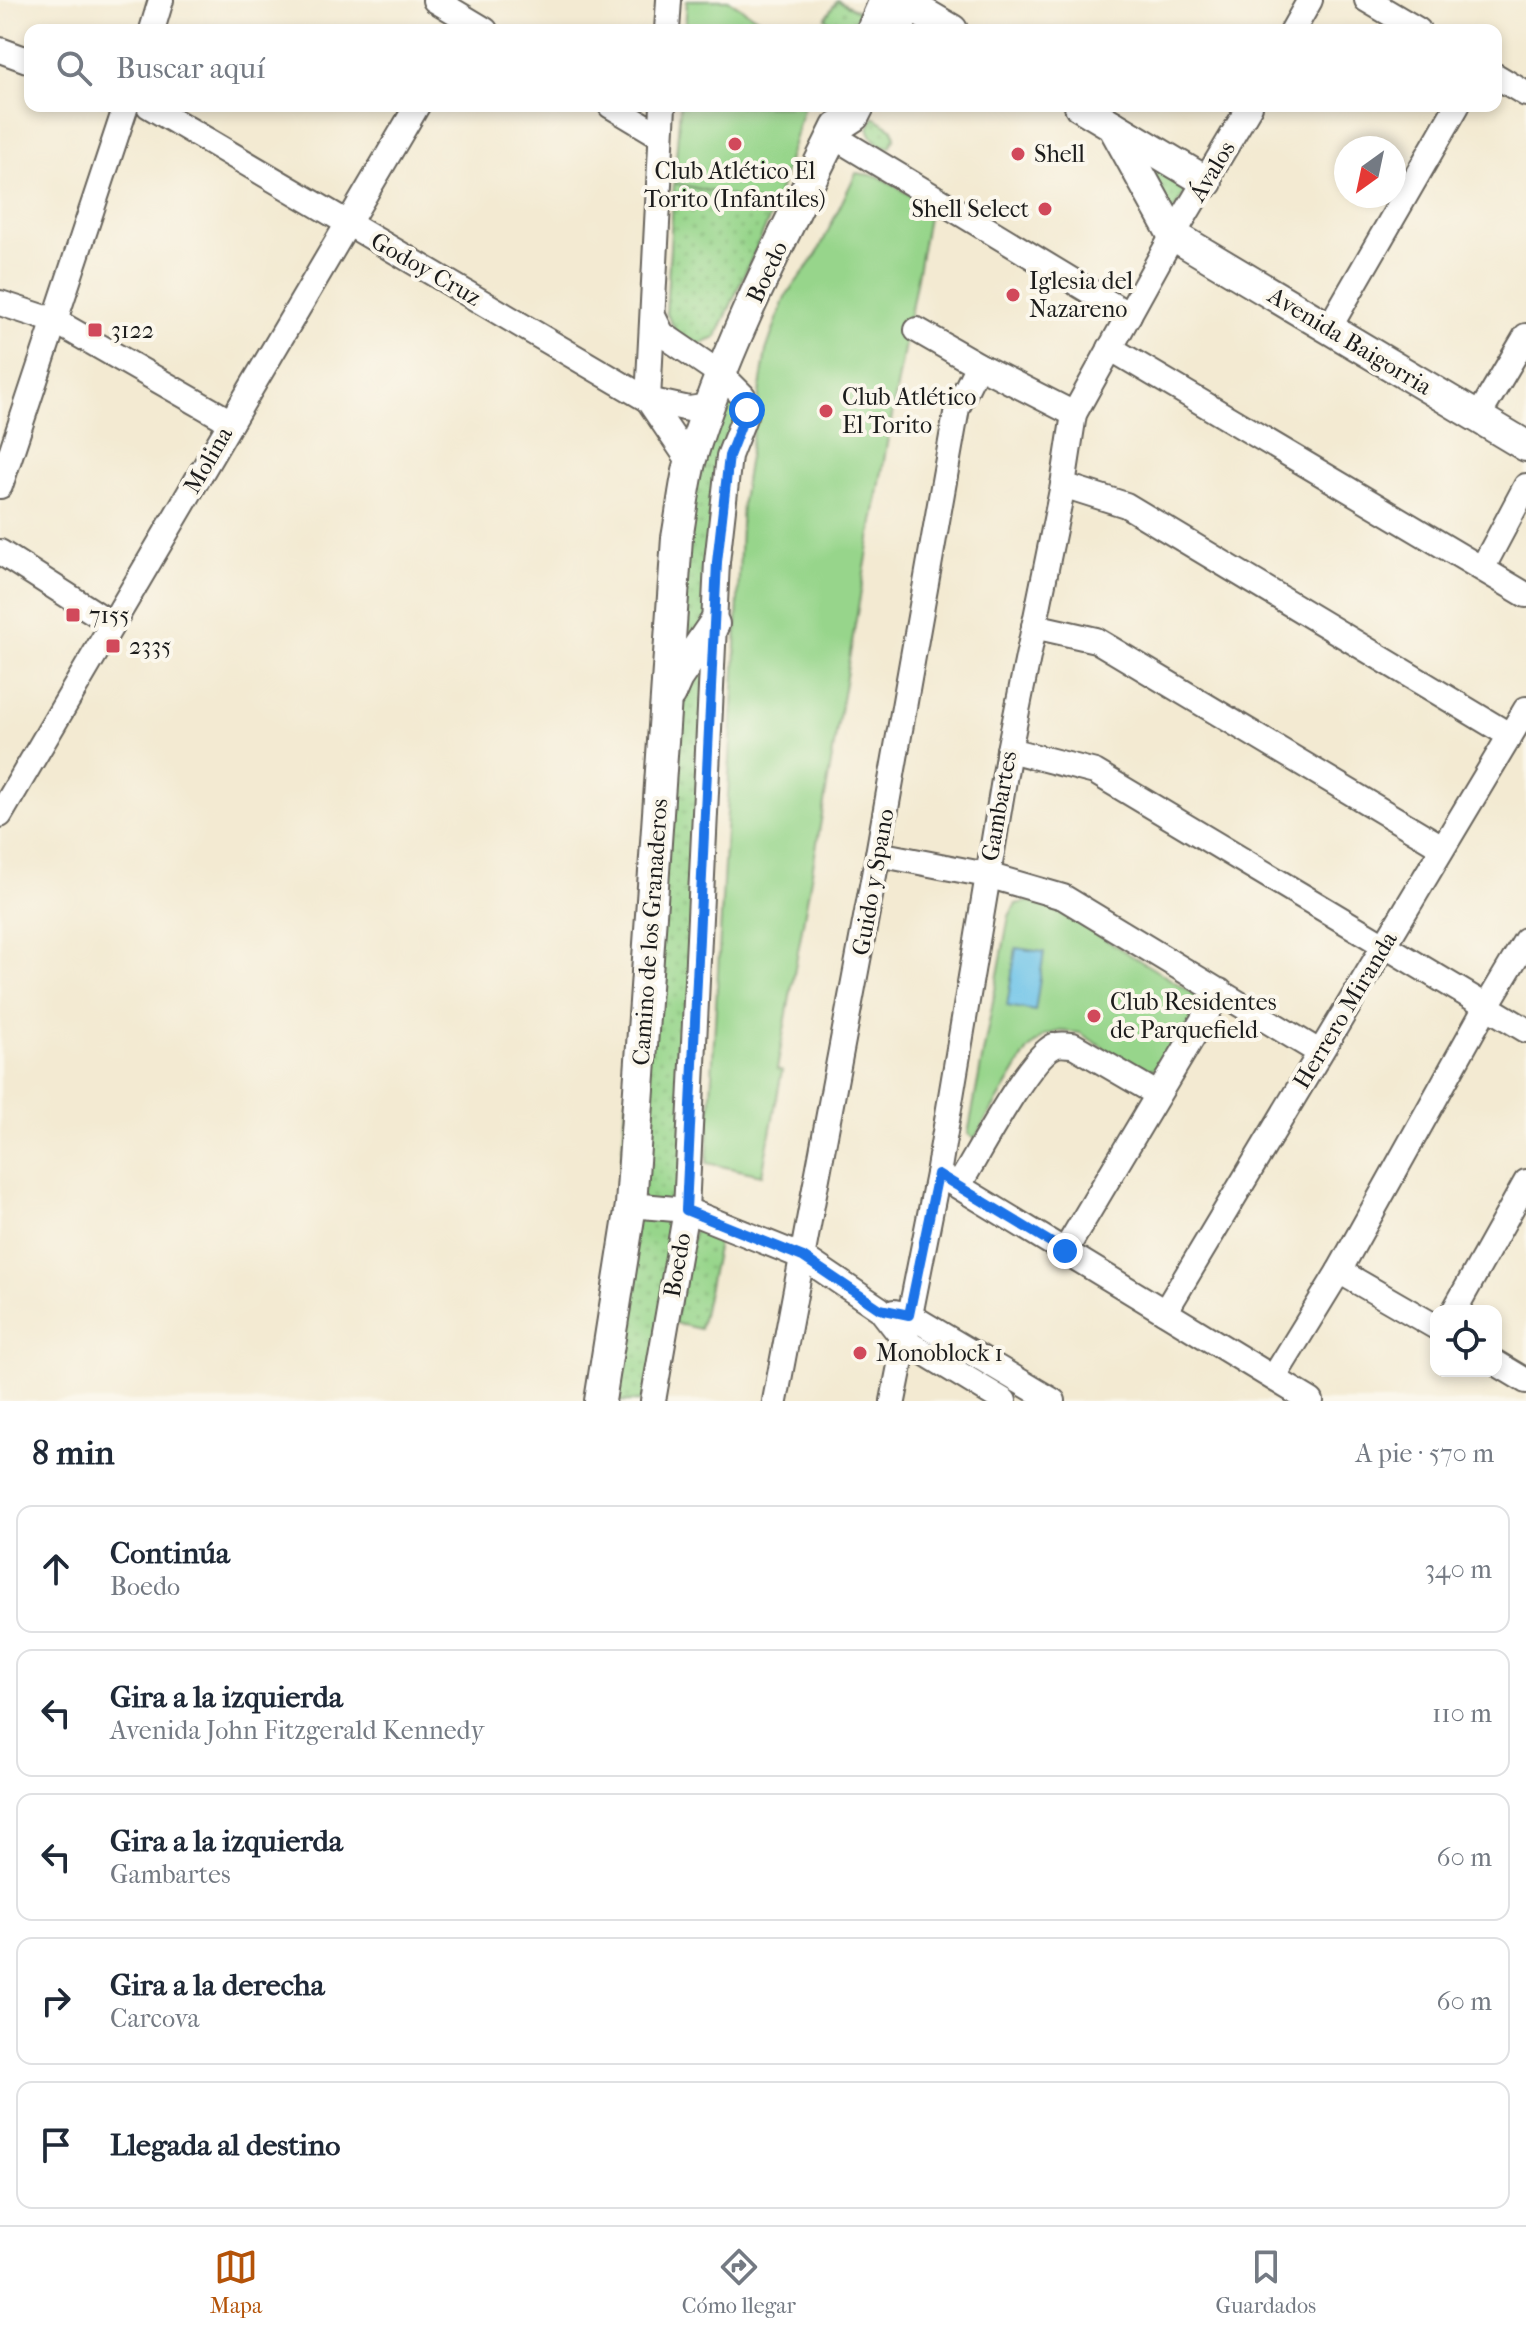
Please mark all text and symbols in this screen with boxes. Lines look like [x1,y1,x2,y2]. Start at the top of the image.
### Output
search box [24,24,1502,112]
icon: search [52,46,96,90]
text: Buscar aquí [116,51,265,86]
marker: Club Atlético El Torito (Infantiles) [726,135,744,153]
street label: Ávalos [1182,135,1241,207]
north arrow [1334,136,1406,208]
place label: Shell [1034,140,1085,168]
marker: Shell [1009,145,1027,163]
place label: Club Atlético El Torito (Infantiles) [644,157,826,213]
place label: Shell Select [911,195,1029,223]
marker: Shell Select [1036,200,1054,218]
street label: Godoy Cruz [366,226,486,312]
street label: Boedo [741,237,793,307]
place label: Iglesia del Nazareno [1029,267,1133,323]
street label: Avenida Baigorria [1262,281,1438,401]
marker: Iglesia del Nazareno [1004,286,1022,304]
place label: 3122 [111,316,154,344]
marker: 3122 [86,321,104,339]
place label: Club Atlético El Torito [842,383,976,439]
route start [729,392,765,428]
marker: Club Atlético El Torito [817,402,835,420]
street label: Molina [178,421,239,498]
place label: 7155 [89,601,130,629]
marker: 7155 [64,606,82,624]
place label: 2335 [129,632,171,660]
marker: 2335 [104,637,122,655]
street label: Gambartes [976,749,1022,863]
street label: Camino de los Granaderos [627,797,673,1066]
street label: Guido y Spano [846,807,900,957]
street label: Herrero Miranda [1287,926,1403,1094]
place label: Club Residentes de Parquefield [1110,988,1277,1044]
marker: Club Residentes de Parquefield [1085,1007,1103,1025]
street label: Boedo [658,1231,696,1299]
route end [1047,1233,1083,1269]
map controls [1430,1305,1502,1377]
button: locate [1430,1305,1502,1377]
place label: Monoblock 1 [876,1339,1003,1367]
marker: Monoblock 1 [851,1344,869,1362]
text: 8 min [32,1433,114,1473]
text: A pie · 570 m [1356,1438,1494,1469]
text: Continúa [110,1536,230,1571]
icon: ahead [34,1547,78,1591]
text: 340 m [1424,1554,1492,1585]
text: Boedo [110,1571,180,1602]
text: Gira a la izquierda [110,1680,343,1715]
icon: left [34,1691,78,1735]
text: 110 m [1432,1698,1492,1729]
text: Avenida John Fitzgerald Kennedy [110,1715,484,1746]
text: Gira a la izquierda [110,1824,343,1859]
icon: left [34,1835,78,1879]
text: 60 m [1436,1842,1492,1873]
text: Gambartes [110,1859,231,1890]
text: Gira a la derecha [110,1968,325,2003]
icon: right [34,1979,78,2023]
text: 60 m [1436,1986,1492,2017]
text: Carcova [110,2003,199,2034]
icon: arrive [34,2123,78,2167]
text: Llegada al destino [110,2128,340,2163]
tab: Mapa [210,2245,262,2319]
tab: Cómo llegar [682,2245,796,2319]
tab: Guardados [1215,2245,1316,2319]

